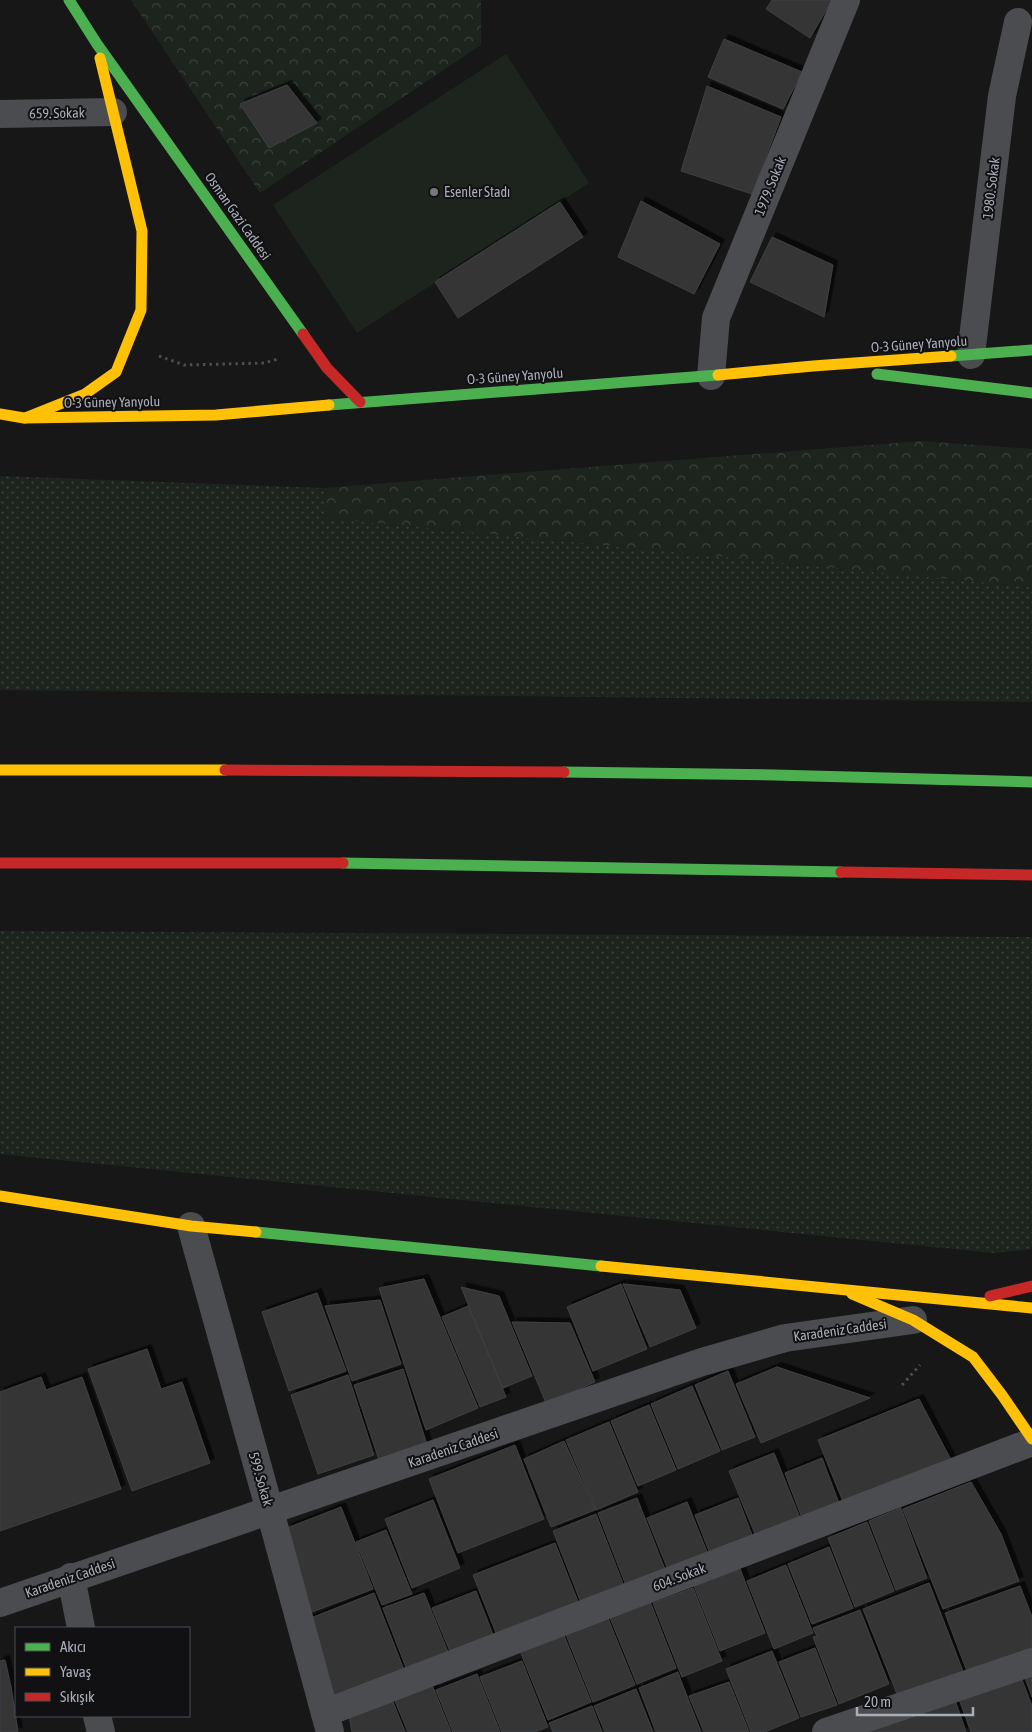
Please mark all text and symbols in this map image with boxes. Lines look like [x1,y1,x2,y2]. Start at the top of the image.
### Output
street label: 659. Sokak [29,105,85,121]
street label: 1979. Sokak [751,154,789,218]
street label: 1980. Sokak [979,156,1003,220]
street label: Osman Gazi Caddesi [202,169,274,263]
place label: Esenler Stadı [444,184,510,200]
marker: Esenler Stadı [428,186,440,198]
street label: O-3 Güney Yanyolu [870,333,968,355]
street label: O-3 Güney Yanyolu [466,365,564,387]
street label: O-3 Güney Yanyolu [64,393,160,411]
street label: Karadeniz Caddesi [792,1316,888,1344]
street label: Karadeniz Caddesi [406,1425,500,1471]
street label: 599. Sokak [246,1450,276,1508]
street label: Karadeniz Caddesi [23,1555,117,1601]
street label: 604. Sokak [650,1560,708,1594]
legend [15,1627,190,1717]
text: Akıcı [60,1638,86,1655]
text: Yavaş [60,1663,91,1680]
scale bar [857,1684,973,1716]
text: Sıkışık [60,1688,95,1705]
text: 20 m [864,1693,891,1710]

